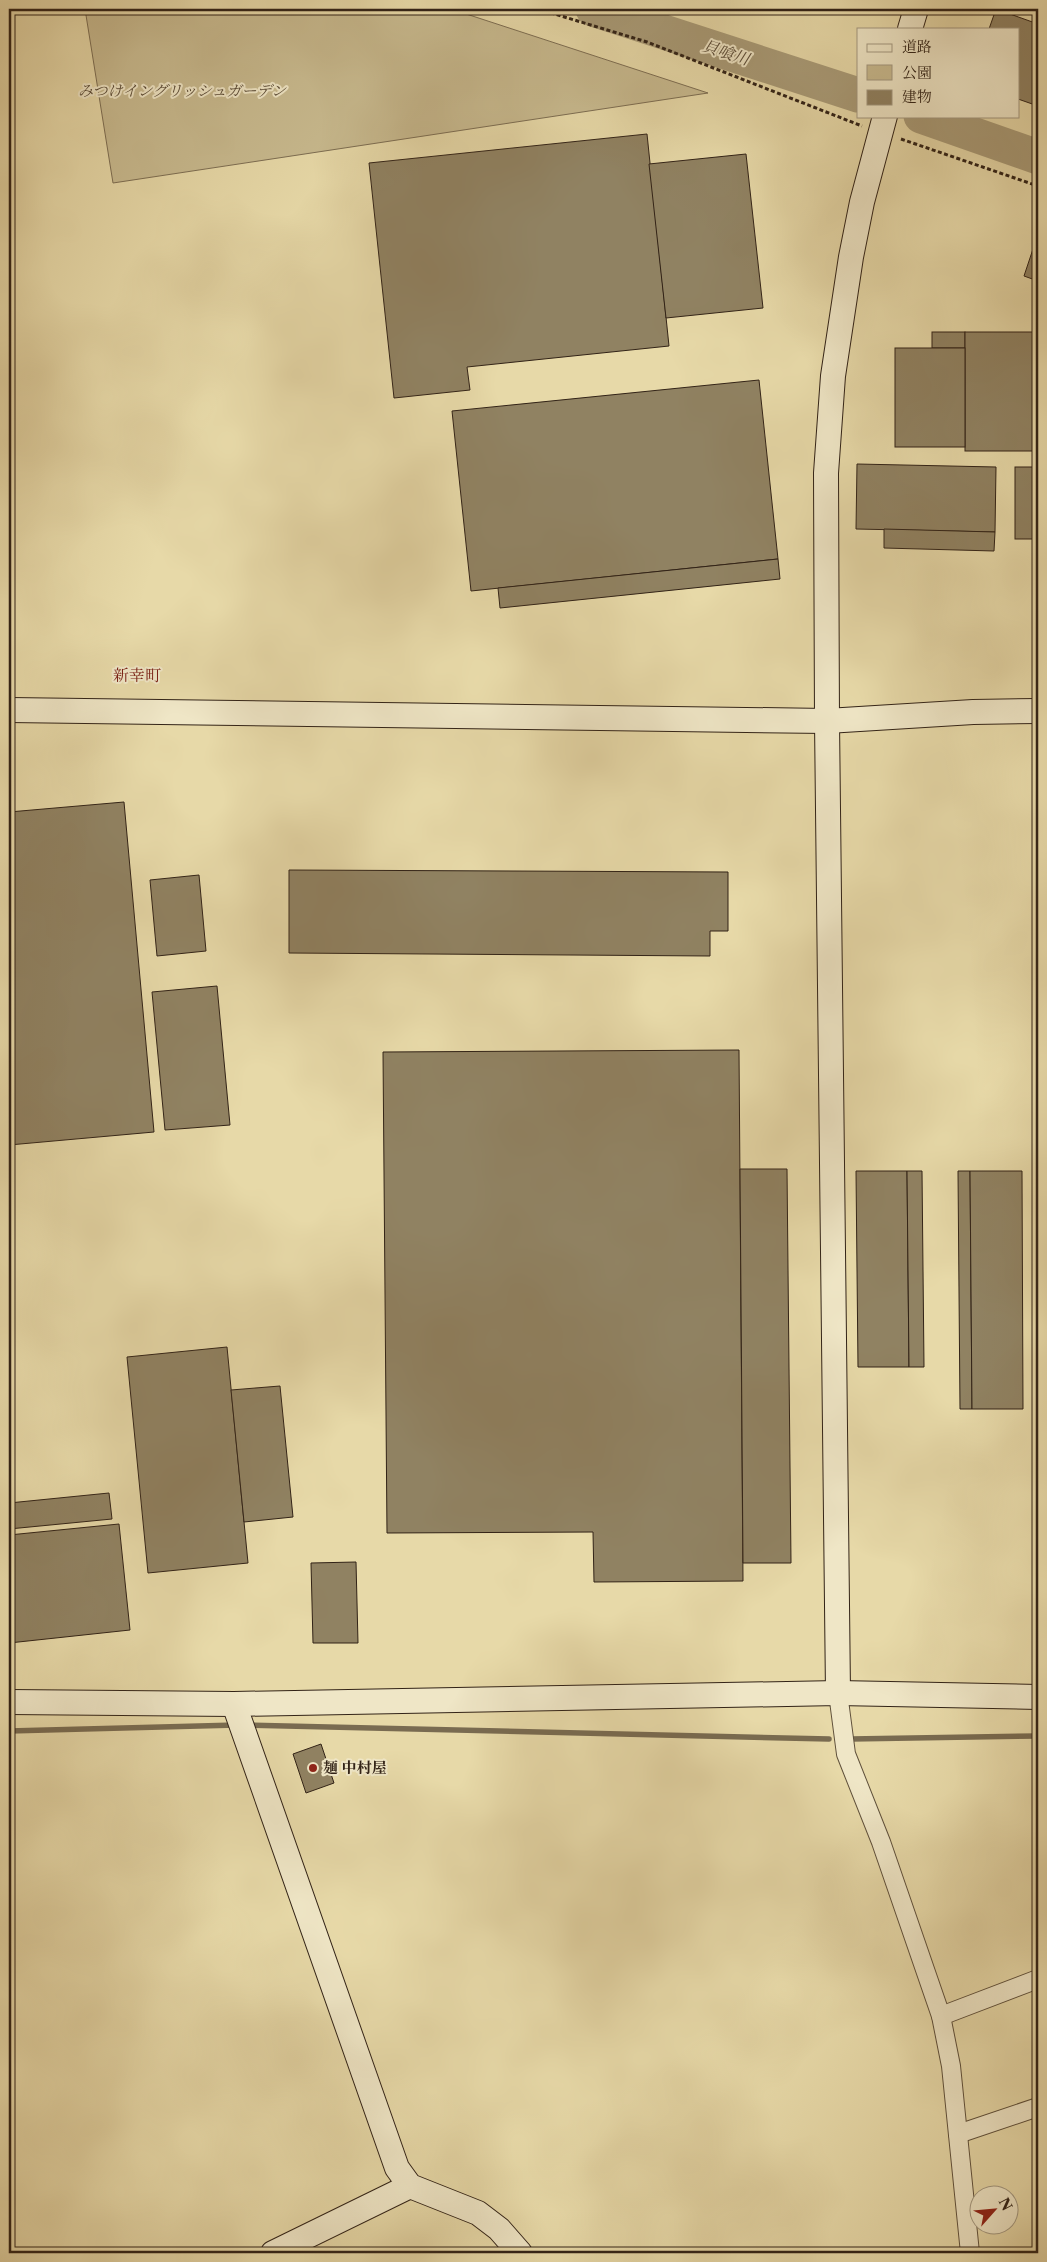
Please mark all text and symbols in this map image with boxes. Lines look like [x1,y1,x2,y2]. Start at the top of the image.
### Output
legend [857,28,1020,118]
water label: 貝喰川 [700,35,754,70]
text: 道路 [902,37,932,56]
text: 公園 [902,63,932,82]
park label: みつけイングリッシュガーデン [78,81,287,100]
text: 建物 [902,87,932,106]
district label: 新幸町 [113,665,161,685]
place label: 麺 中村屋 [323,1758,387,1777]
marker: 麺 中村屋 [307,1762,319,1774]
north arrow [970,2184,1020,2234]
text: N [995,2195,1016,2214]

